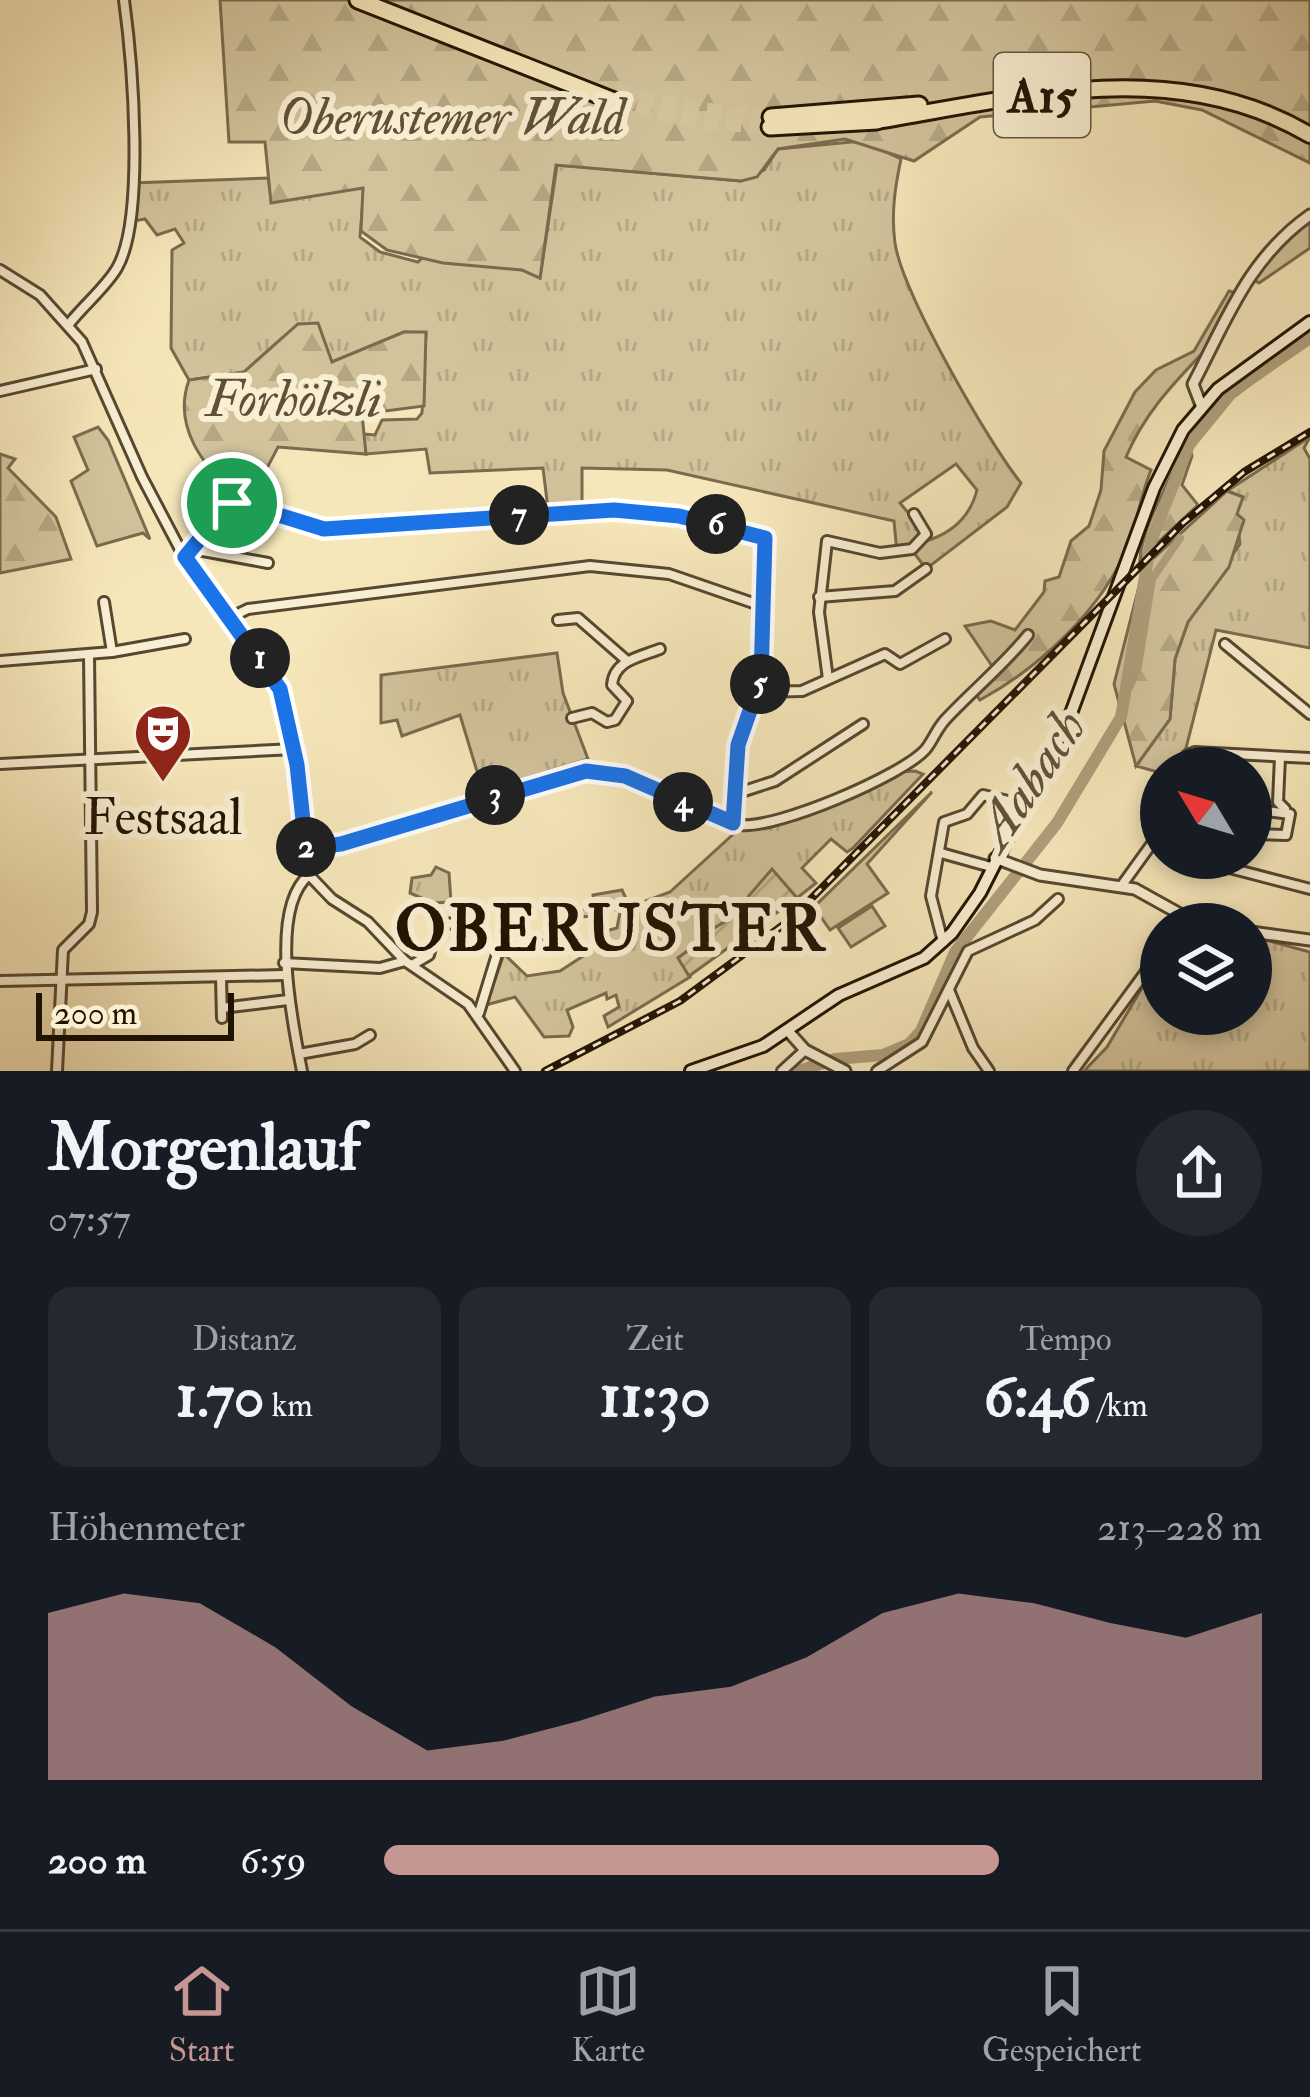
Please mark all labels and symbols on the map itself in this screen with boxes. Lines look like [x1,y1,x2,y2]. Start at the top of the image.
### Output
road number: A15 [994,53,1090,137]
park label: Oberustemer Wald [279,86,628,150]
park label: Forhölzli [203,368,382,432]
pin [181,452,283,554]
pin: 7 [489,485,549,545]
pin: 6 [686,494,746,554]
pin: 1 [230,628,290,688]
pin: 5 [730,654,790,714]
water label: Aabach [957,696,1102,866]
theatre icon: Festsaal [132,702,194,784]
north arrow [1140,747,1272,879]
pin: 3 [465,765,525,825]
pin: 4 [653,772,713,832]
place label: Festsaal [84,786,242,850]
pin: 2 [276,817,336,877]
district label: OBERUSTER [395,891,827,970]
scale bar [36,987,234,1040]

